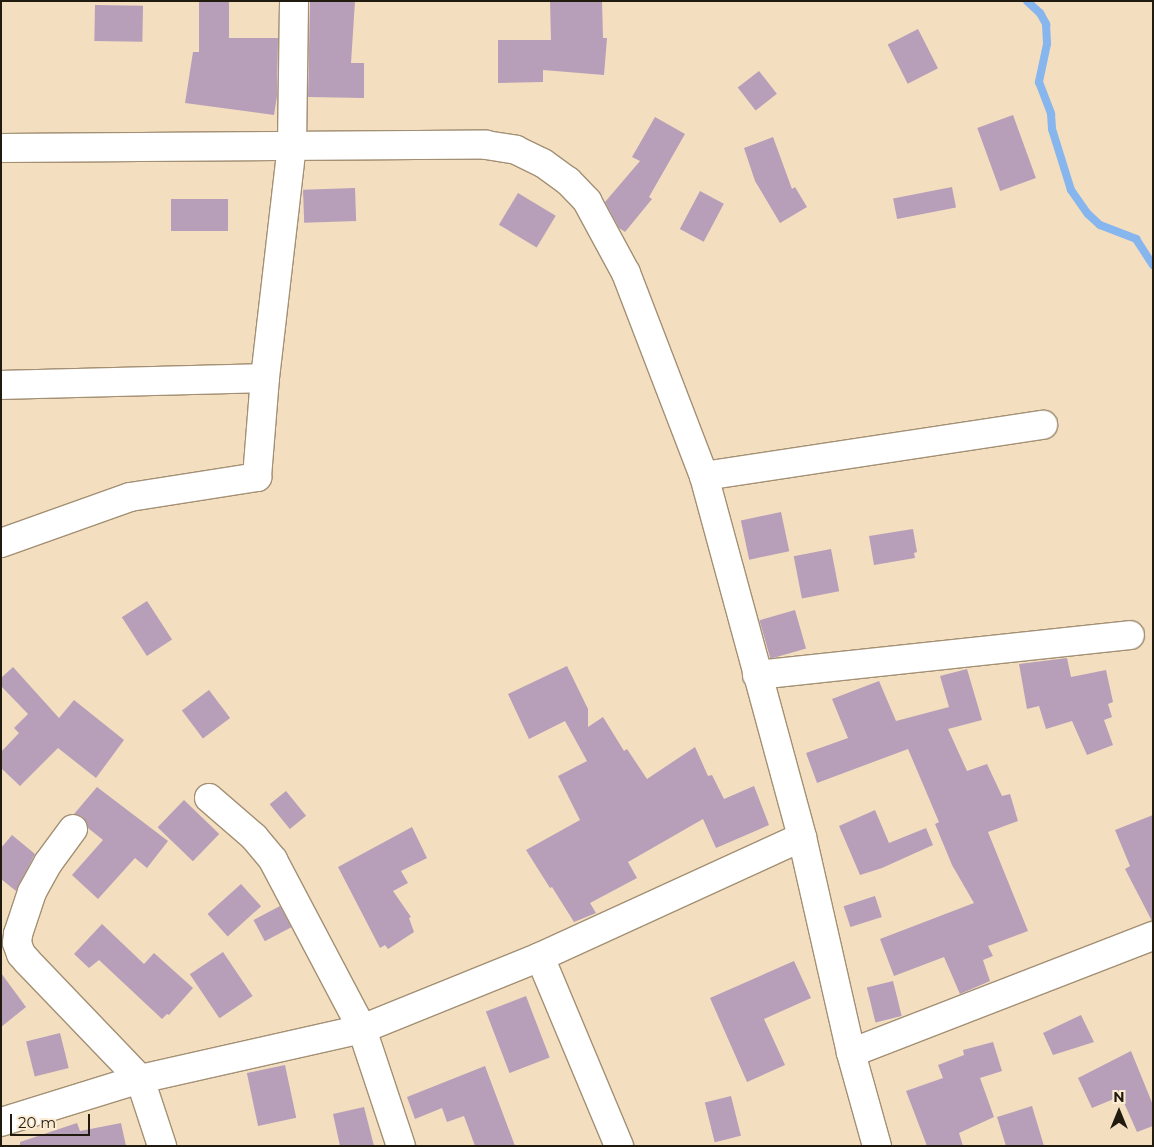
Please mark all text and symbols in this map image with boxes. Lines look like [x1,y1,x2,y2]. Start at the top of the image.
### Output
north arrow [1094,1087,1144,1137]
text: N [1113,1088,1125,1106]
scale bar [12,1104,92,1136]
text: 20 m [18,1113,56,1132]

